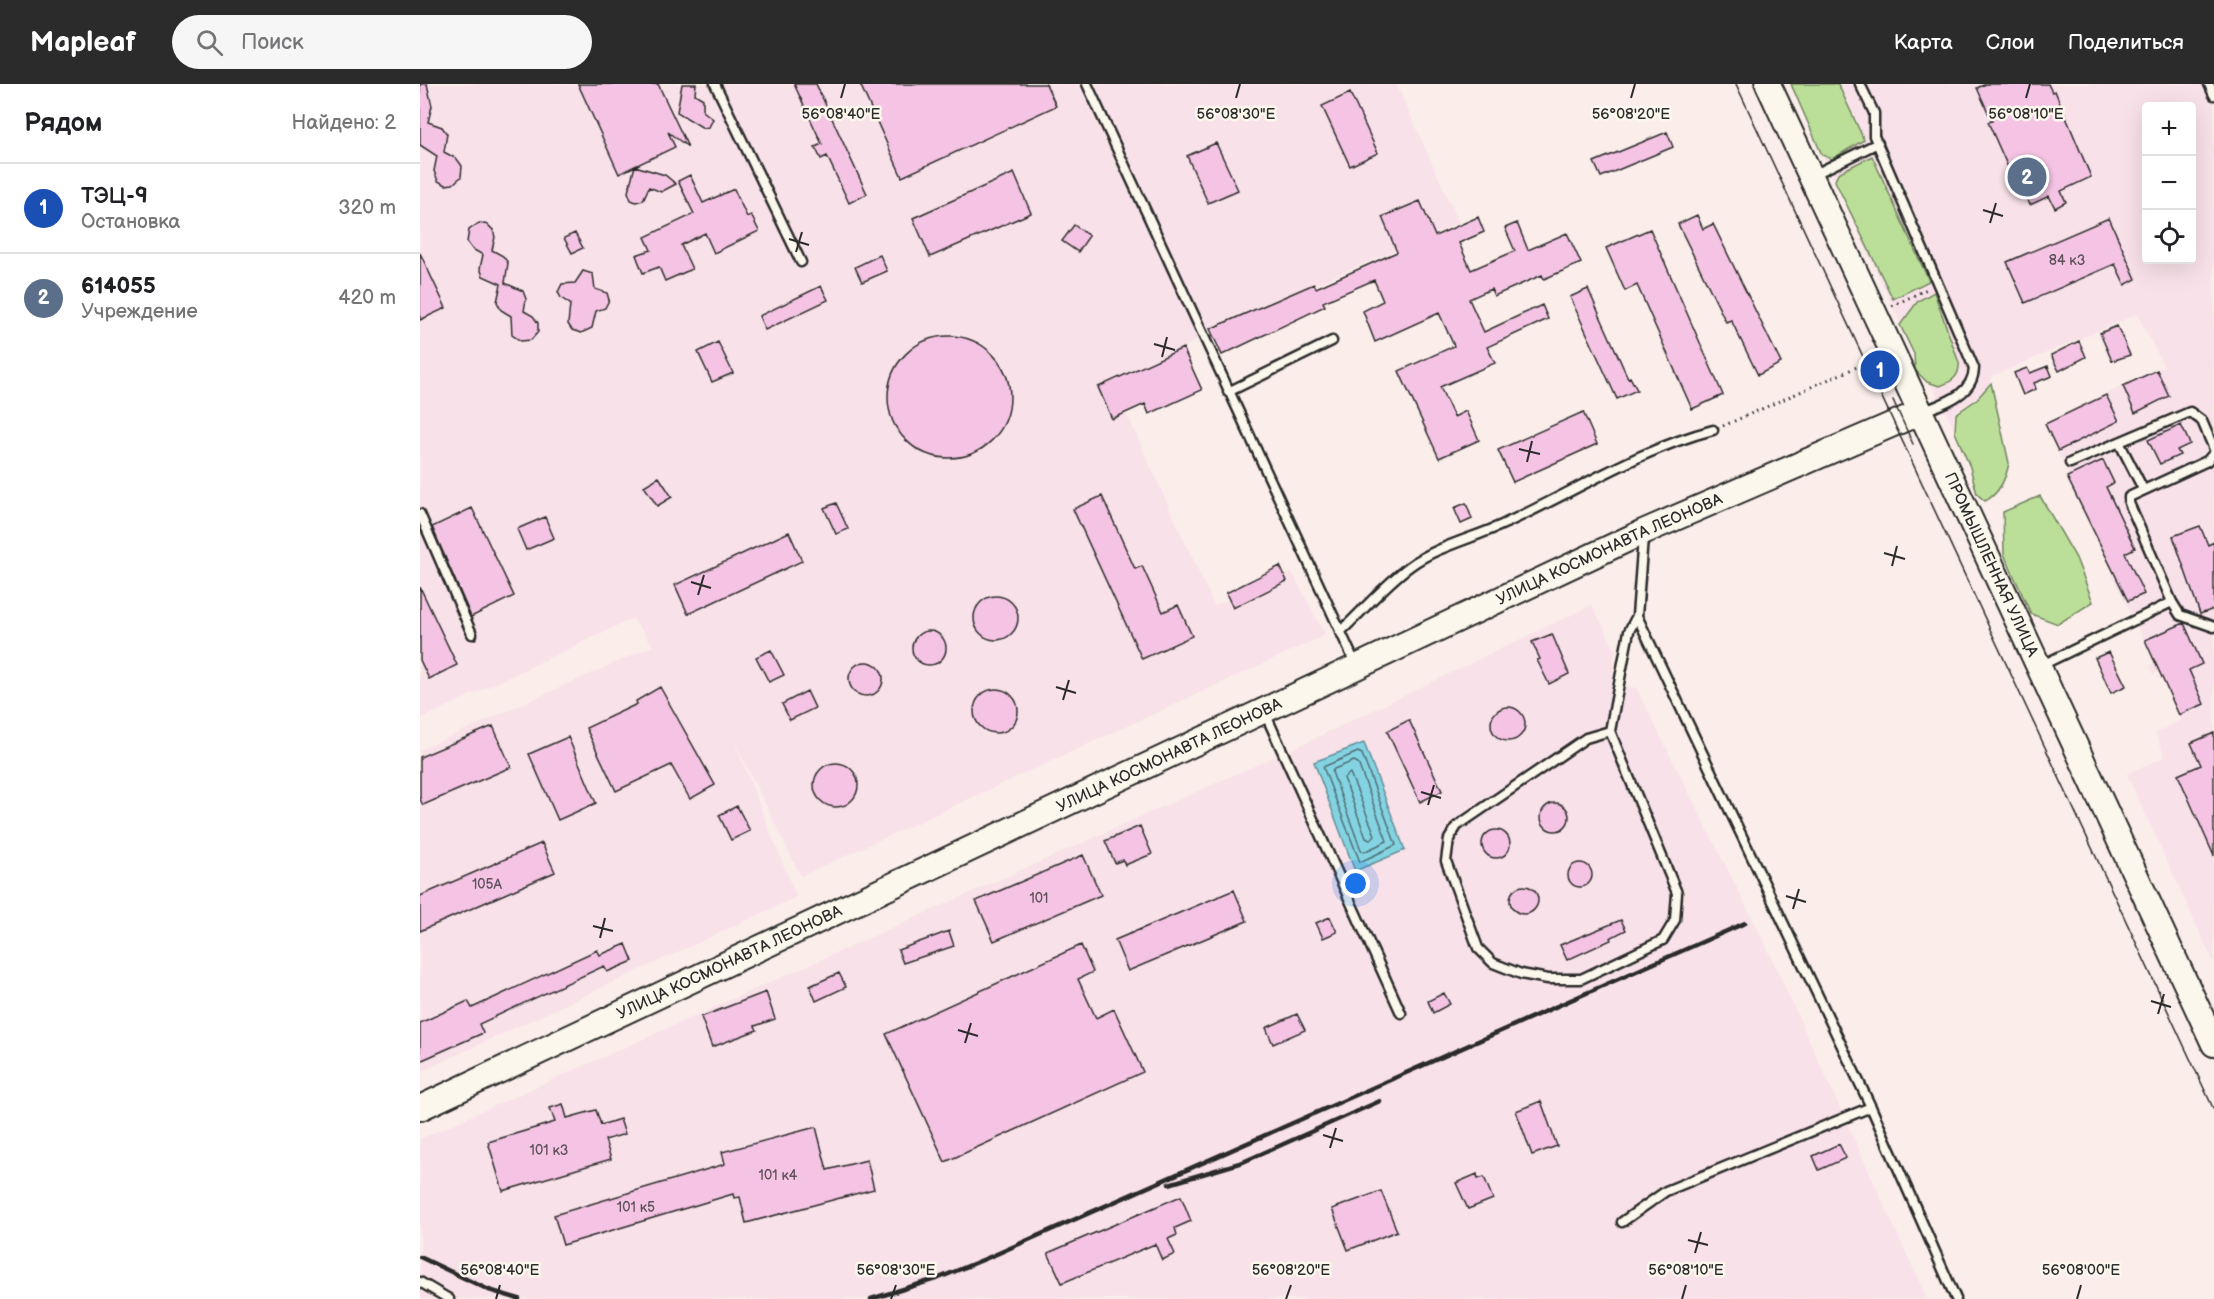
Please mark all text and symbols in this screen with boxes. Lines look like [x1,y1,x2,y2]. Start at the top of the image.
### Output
search box [172,15,592,69]
text: Mapleaf [30,26,136,59]
icon: search [193,26,226,59]
text: Поиск [241,29,304,56]
text: Карта [1894,30,1953,55]
text: Слои [1986,30,2035,55]
text: Поделиться [2068,30,2184,55]
map controls [2142,102,2196,264]
button: + [2142,102,2196,156]
text: 56°08'40"E [802,105,880,124]
text: 56°08'30"E [1197,105,1276,124]
text: 56°08'20"E [1592,105,1670,124]
text: 56°08'10"E [1988,105,2064,124]
text: Рядом [24,108,102,139]
text: Найдено: 2 [292,111,396,135]
pin: 2 [2008,154,2046,200]
button: − [2142,156,2196,210]
text: ТЭЦ-9 [81,183,148,210]
text: 1 [39,196,48,220]
text: 320 m [338,196,396,220]
text: Остановка [81,210,180,234]
button: locate [2142,210,2196,264]
house number: 84 к3 [2049,252,2085,269]
text: 614055 [81,273,156,300]
text: 2 [38,286,49,310]
text: 420 m [338,286,396,310]
text: Учреждение [81,300,198,324]
pin: 1 [1860,348,1900,392]
street label: ПРОМЫШЛЕННАЯ УЛИЦА [1940,470,2042,660]
street label: УЛИЦА КОСМОНАВТА ЛЕОНОВА [1493,489,1725,609]
street label: УЛИЦА КОСМОНАВТА ЛЕОНОВА [1054,694,1285,816]
your location [1341,869,1370,898]
house number: 105А [472,876,503,893]
house number: 101 [1029,890,1049,907]
street label: УЛИЦА КОСМОНАВТА ЛЕОНОВА [614,901,845,1023]
house number: 101 к3 [530,1142,568,1159]
house number: 101 к4 [759,1167,798,1184]
house number: 101 к5 [617,1199,655,1216]
text: 56°08'40"E [461,1261,539,1280]
text: 56°08'30"E [857,1261,936,1280]
text: 56°08'20"E [1252,1261,1330,1280]
text: 56°08'10"E [1648,1261,1724,1280]
text: 56°08'00"E [2042,1261,2120,1280]

